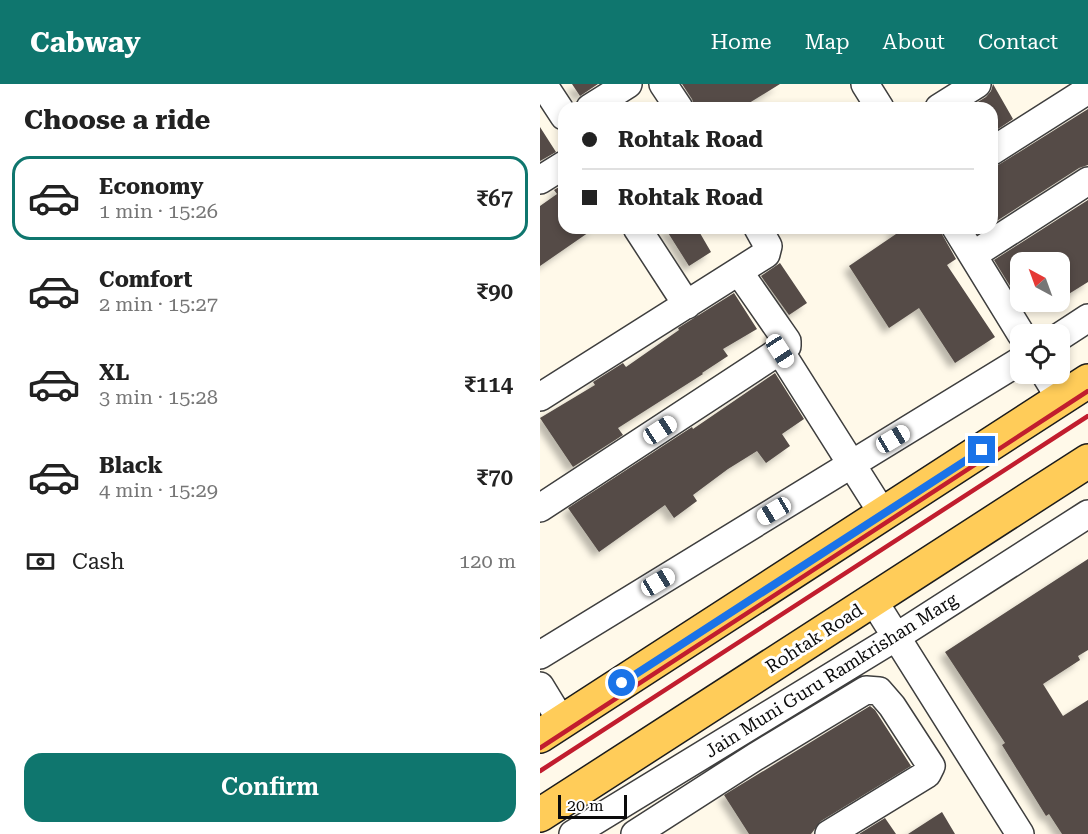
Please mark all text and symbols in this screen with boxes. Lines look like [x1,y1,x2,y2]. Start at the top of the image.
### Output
text: Cabway [30,26,141,59]
text: Home [711,30,772,54]
text: Map [805,30,850,54]
text: About [883,30,945,54]
text: Contact [978,30,1058,54]
text: Choose a ride [24,104,210,136]
text: Rohtak Road [618,127,763,152]
icon: car [27,171,81,225]
text: Economy [99,174,203,199]
text: Rohtak Road [618,185,763,210]
text: ₹67 [476,186,513,211]
text: 1 min · 15:26 [99,199,218,223]
north arrow [1010,252,1070,312]
map controls [1010,252,1070,384]
icon: car [27,264,81,318]
text: Comfort [99,267,192,292]
text: ₹90 [476,279,513,304]
text: 2 min · 15:27 [99,292,218,316]
button: locate [1010,324,1070,384]
car [763,331,797,371]
icon: car [27,357,81,411]
text: XL [99,360,129,385]
text: ₹114 [464,372,513,397]
text: 3 min · 15:28 [99,385,218,409]
car [640,413,680,447]
car [873,422,913,456]
route end [968,436,995,463]
icon: car [27,450,81,504]
text: Black [99,453,163,478]
text: ₹70 [476,465,513,490]
text: 4 min · 15:29 [99,478,218,502]
car [754,494,794,528]
icon: cash [24,545,57,578]
text: Cash [72,549,124,574]
text: 120 m [459,549,516,573]
car [638,565,678,599]
street label: Jain Muni Guru Ramkrishan Marg [701,588,962,762]
street label: Rohtak Road [762,599,867,677]
route start [608,669,635,696]
button: Confirm [24,753,516,822]
scale bar [558,792,627,820]
text: 20 m [567,796,604,815]

